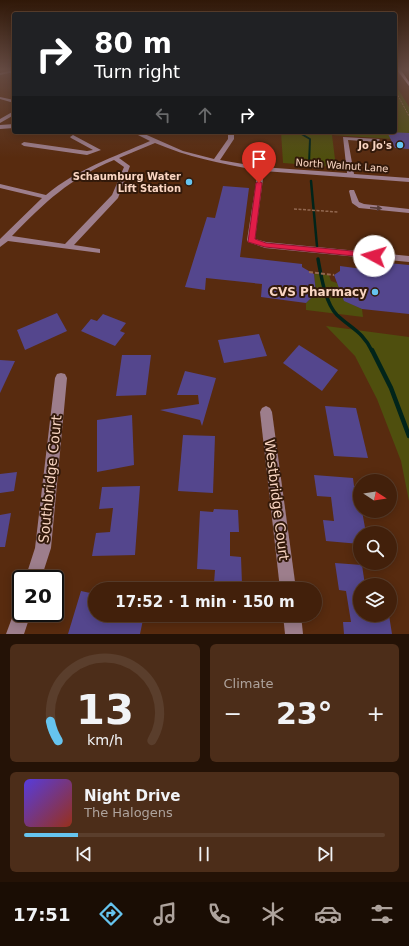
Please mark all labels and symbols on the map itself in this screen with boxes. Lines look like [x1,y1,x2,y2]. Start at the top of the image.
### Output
place label: Jo Jo's [357,140,392,151]
marker: Jo Jo's [395,140,405,150]
pin [242,142,276,183]
street label: North Walnut Lane [295,157,389,174]
place label: Schaumburg Water Lift Station [73,171,181,194]
marker: Schaumburg Water Lift Station [184,177,194,187]
one-way arrow [370,205,382,212]
position arrow [353,235,395,277]
place label: CVS Pharmacy [269,285,367,299]
marker: CVS Pharmacy [370,287,380,297]
street label: Southbridge Court [35,414,65,544]
street label: Westbridge Court [262,438,292,562]
north arrow [353,474,397,518]
speed limit sign: 20 [12,570,64,622]

